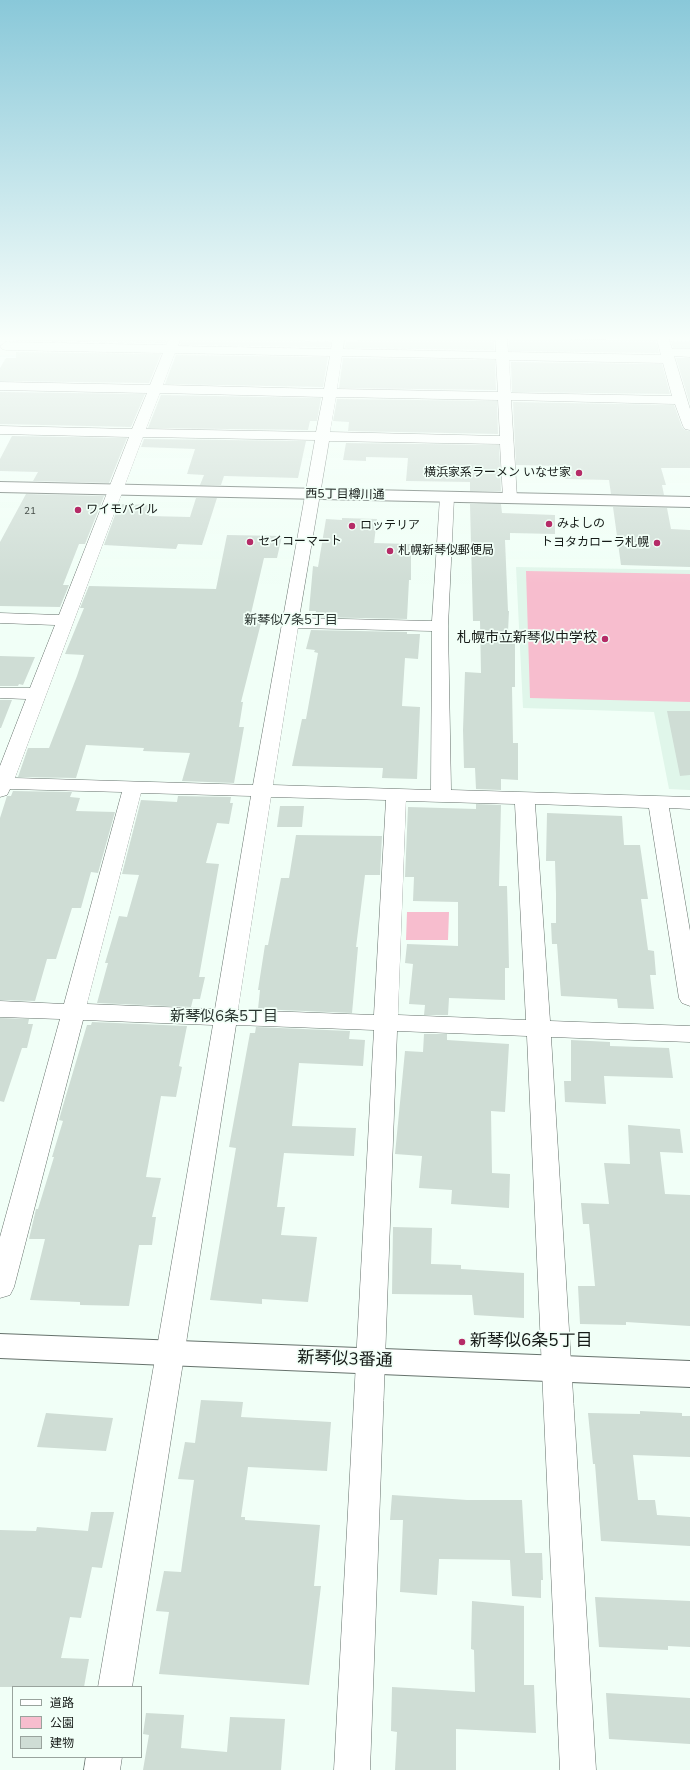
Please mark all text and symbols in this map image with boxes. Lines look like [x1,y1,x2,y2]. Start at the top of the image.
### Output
place label: 横浜家系ラーメン いなせ家 [424,466,571,480]
marker: 横浜家系ラーメン いなせ家 [574,468,584,478]
street label: 西5丁目樽川通 [305,487,385,503]
place label: ワイモバイル [86,503,158,517]
marker: ワイモバイル [73,505,83,515]
house number: 21 [24,506,36,518]
place label: みよしの [557,517,605,531]
place label: ロッテリア [360,519,420,533]
marker: みよしの [544,519,554,529]
marker: ロッテリア [347,521,357,531]
place label: セイコーマート [258,535,342,549]
place label: トヨタカローラ札幌 [541,536,649,550]
marker: セイコーマート [245,537,255,547]
marker: トヨタカローラ札幌 [652,538,662,548]
place label: 札幌新琴似郵便局 [398,544,494,558]
marker: 札幌新琴似郵便局 [385,546,395,556]
district label: 新琴似7条5丁目 [244,613,338,629]
place label: 札幌市立新琴似中学校 [457,631,597,647]
marker: 札幌市立新琴似中学校 [600,634,610,644]
district label: 新琴似6条5丁目 [170,1008,278,1026]
place label: 新琴似6条5丁目 [470,1332,592,1352]
marker: 新琴似6条5丁目 [457,1337,467,1347]
street label: 新琴似3番通 [297,1348,393,1372]
legend [12,1686,142,1758]
text: 道路 [50,1695,74,1711]
text: 公園 [50,1715,74,1731]
text: 建物 [50,1735,74,1751]

